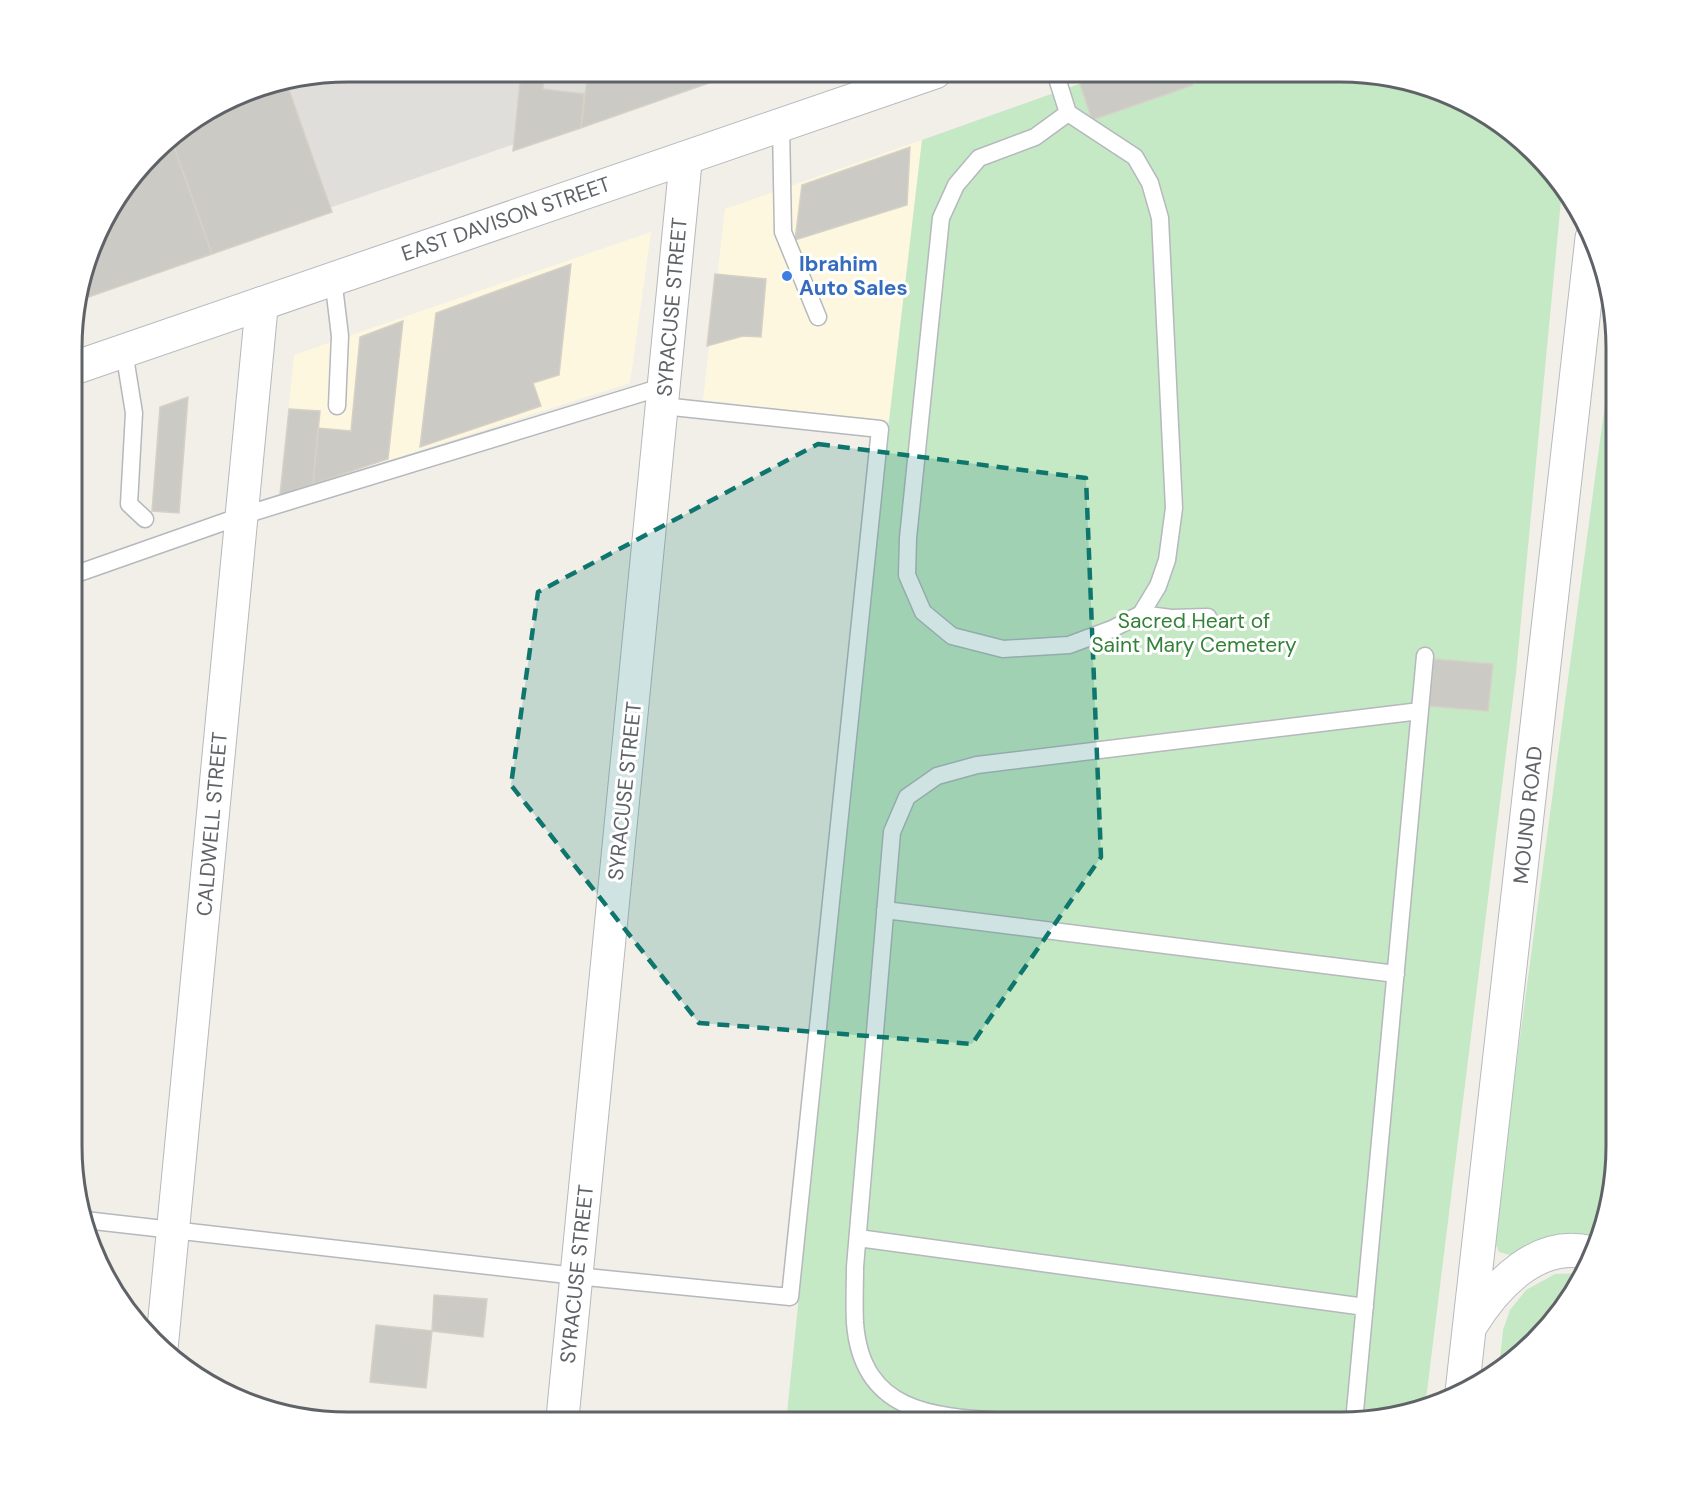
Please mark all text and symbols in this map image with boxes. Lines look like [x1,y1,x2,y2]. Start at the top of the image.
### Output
street label: EAST DAVISON STREET [398,170,614,268]
street label: SYRACUSE STREET [650,216,694,398]
place label: Ibrahim Auto Sales [799,250,908,302]
marker: Ibrahim Auto Sales [780,269,794,283]
park label: Sacred Heart of Saint Mary Cemetery [1091,607,1297,659]
street label: SYRACUSE STREET [602,700,648,882]
street label: CALDWELL STREET [190,730,234,917]
street label: MOUND ROAD [1507,745,1549,885]
street label: SYRACUSE STREET [554,1183,600,1365]

